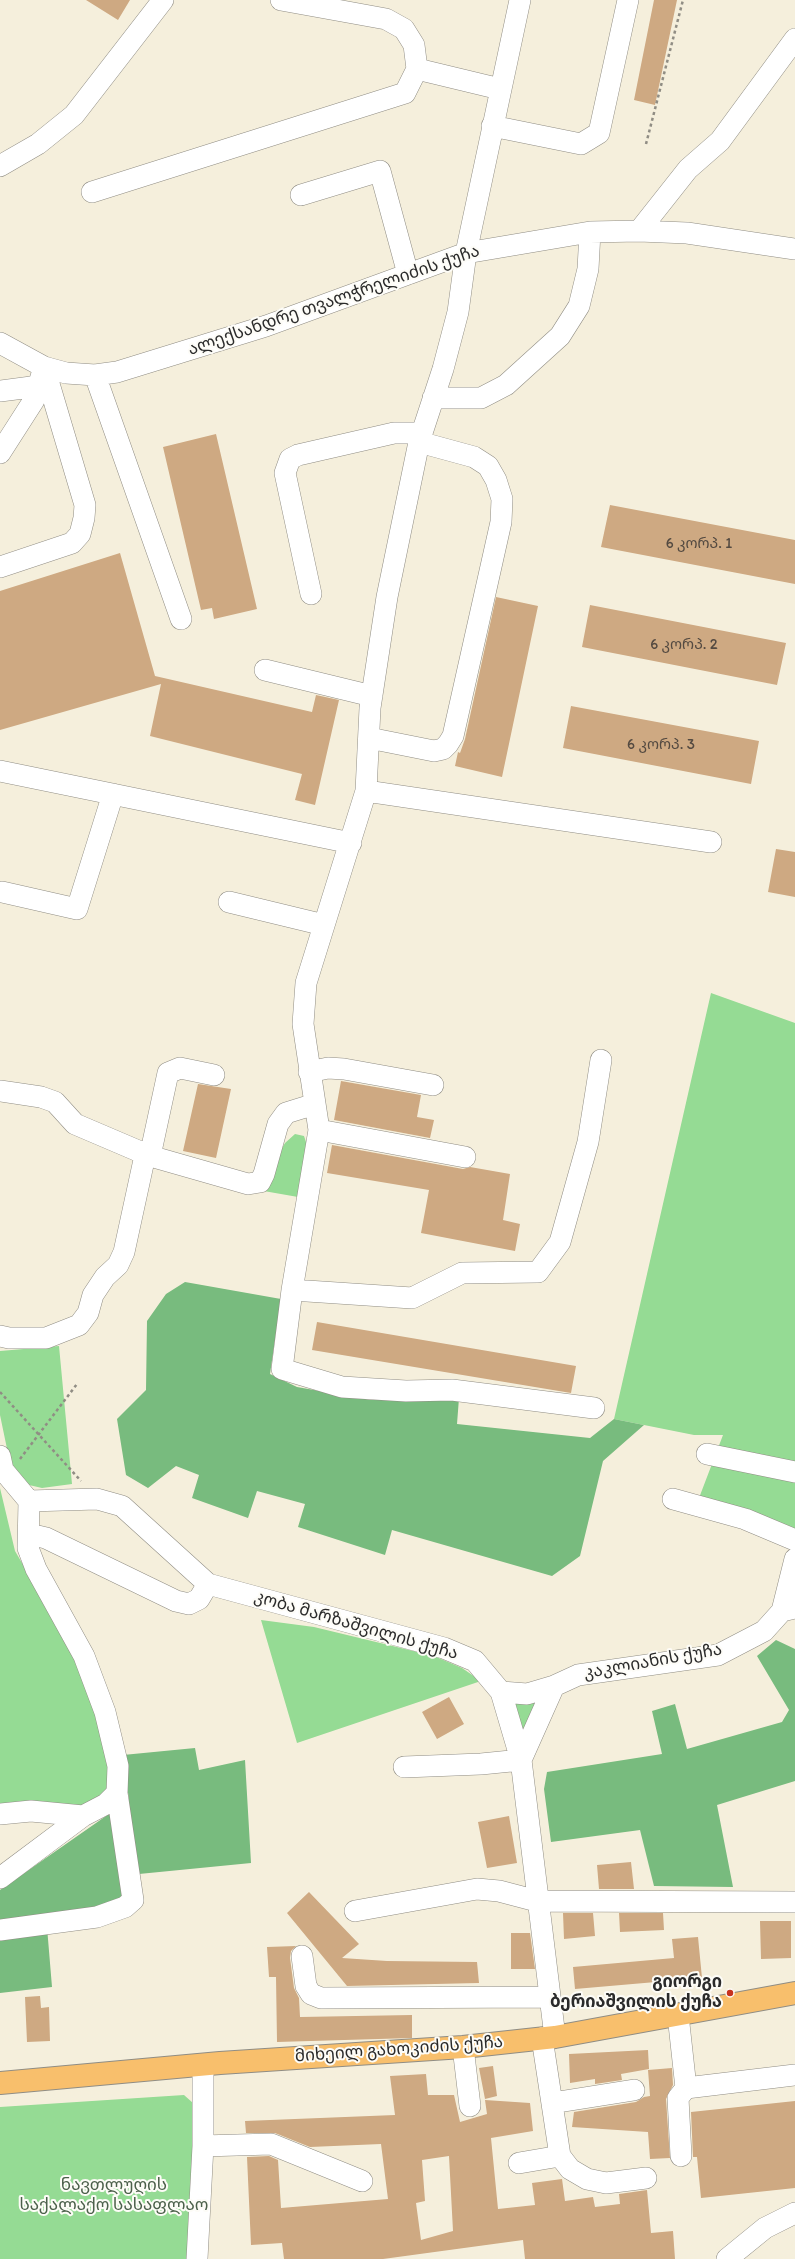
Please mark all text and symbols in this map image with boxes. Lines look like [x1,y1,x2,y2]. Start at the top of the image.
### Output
street label: ალექსანდრე თვალჭრელიძის ქუჩა [185,241,483,361]
house number: 6 კორპ. 1 [666,535,732,553]
house number: 6 კორპ. 2 [650,636,718,654]
house number: 6 კორპ. 3 [627,736,695,754]
street label: კობა მარზაშვილის ქუჩა [252,1587,460,1665]
street label: კაკლიანის ქუჩა [582,1640,724,1684]
place label: გიორგი ბერიაშვილის ქუჩა [550,1973,722,2013]
marker: გიორგი ბერიაშვილის ქუჩა [725,1988,735,1998]
street label: მიხეილ გახოკიძის ქუჩა [294,2033,504,2067]
park label: ნავთლუღის საქალაქო სასაფლაო [20,2176,208,2216]

